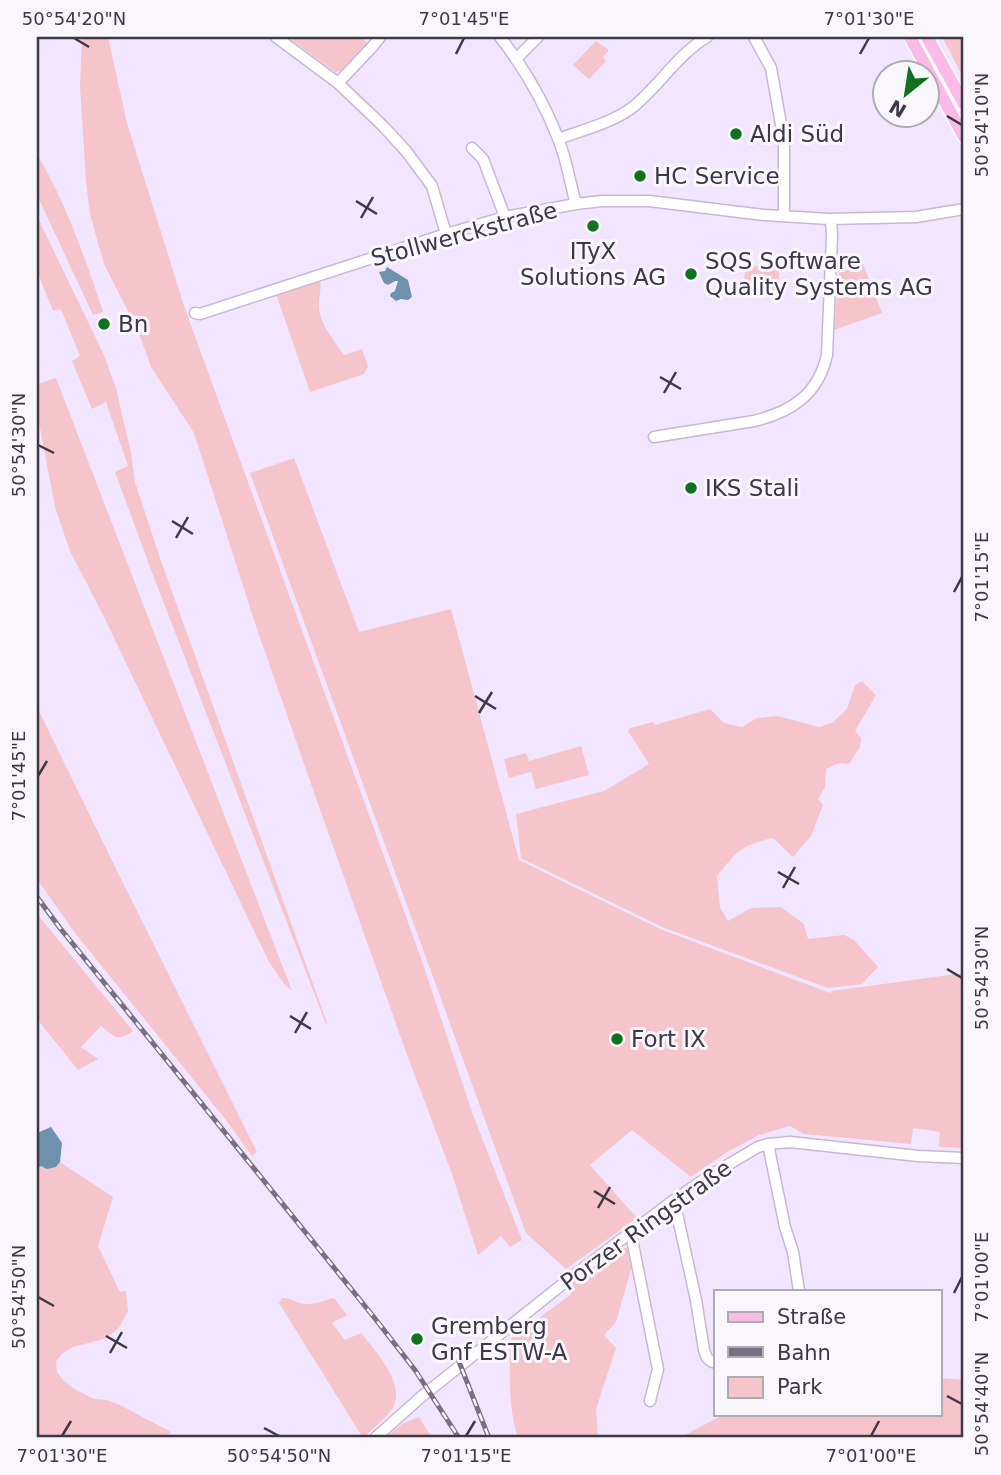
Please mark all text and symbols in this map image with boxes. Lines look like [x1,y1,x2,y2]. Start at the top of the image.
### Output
text: 50°54'20"N [22,8,126,29]
text: 7°01'45"E [419,8,509,29]
text: 7°01'30"E [824,8,914,29]
north arrow [872,60,942,130]
text: 50°54'10"N [971,73,992,177]
text: N [885,95,910,122]
place label: Aldi Süd [750,121,844,147]
marker: Aldi Süd [728,126,744,142]
place label: HC Service [654,163,780,189]
marker: HC Service [632,168,648,184]
street label: Stollwerckstraße [368,197,560,271]
marker: ITyX Solutions AG [585,218,601,234]
place label: ITyX Solutions AG [520,238,666,290]
place label: SQS Software Quality Systems AG [705,248,933,300]
marker: SQS Software Quality Systems AG [683,266,699,282]
place label: Bn [118,311,148,337]
marker: Bn [96,316,112,332]
text: 50°54'30"N [8,393,29,497]
place label: IKS Stali [705,475,799,501]
marker: IKS Stali [683,480,699,496]
text: 7°01'15"E [971,532,992,622]
text: 7°01'45"E [8,731,29,821]
text: 50°54'30"N [971,926,992,1030]
place label: Fort IX [631,1026,706,1052]
marker: Fort IX [609,1031,625,1047]
street label: Porzer Ringstraße [556,1154,736,1296]
text: 7°01'00"E [971,1232,992,1322]
text: 50°54'50"N [8,1245,29,1349]
legend [714,1290,942,1416]
text: Straße [777,1305,846,1329]
place label: Gremberg Gnf ESTW-A [431,1313,568,1365]
marker: Gremberg Gnf ESTW-A [409,1331,425,1347]
text: Bahn [777,1341,831,1365]
text: 50°54'40"N [971,1352,992,1456]
text: Park [777,1375,823,1399]
text: 7°01'30"E [17,1445,107,1466]
text: 50°54'50"N [227,1445,331,1466]
text: 7°01'15"E [421,1445,511,1466]
text: 7°01'00"E [826,1445,916,1466]

